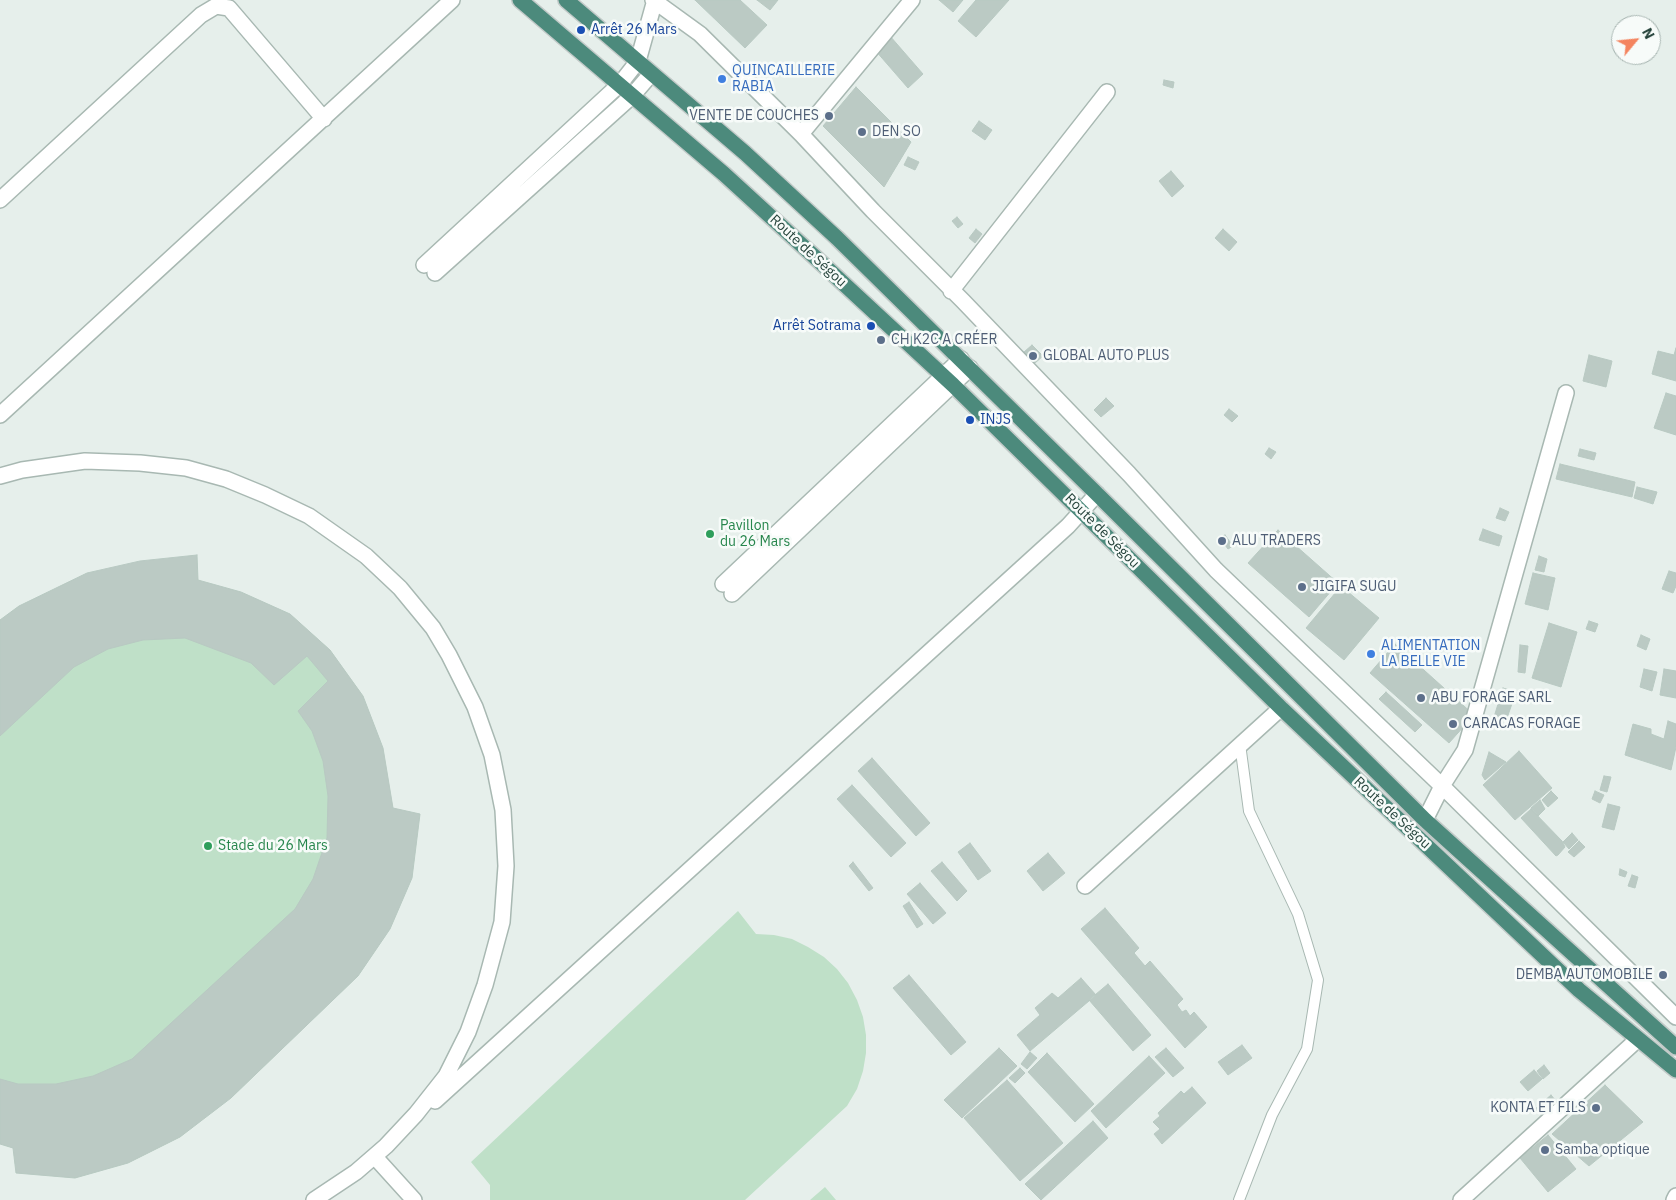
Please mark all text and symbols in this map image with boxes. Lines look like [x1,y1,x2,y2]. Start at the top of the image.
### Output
north arrow [1611,15,1661,65]
place label: Arrêt 26 Mars [591,22,677,38]
marker: Arrêt 26 Mars [575,24,587,36]
text: N [1638,25,1659,42]
place label: QUINCAILLERIE RABIA [732,63,835,95]
marker: QUINCAILLERIE RABIA [716,73,728,85]
place label: VENTE DE COUCHES [689,108,819,124]
marker: VENTE DE COUCHES [823,110,835,122]
place label: DEN SO [872,124,921,140]
marker: DEN SO [856,126,868,138]
street label: Route de Ségou [766,211,850,291]
place label: Arrêt Sotrama [773,318,861,334]
marker: Arrêt Sotrama [865,320,877,332]
place label: CH K2C A CRÉER [891,332,997,348]
marker: CH K2C A CRÉER [875,334,887,346]
place label: GLOBAL AUTO PLUS [1043,348,1169,364]
marker: GLOBAL AUTO PLUS [1027,350,1039,362]
place label: INJS [980,412,1011,428]
marker: INJS [964,414,976,426]
street label: Route de Ségou [1061,490,1143,572]
place label: Pavillon du 26 Mars [720,518,790,550]
marker: Pavillon du 26 Mars [704,528,716,540]
place label: ALU TRADERS [1232,533,1321,549]
marker: ALU TRADERS [1216,535,1228,547]
place label: JIGIFA SUGU [1312,579,1396,595]
marker: JIGIFA SUGU [1296,581,1308,593]
place label: ALIMENTATION LA BELLE VIE [1381,638,1480,670]
marker: ALIMENTATION LA BELLE VIE [1365,648,1377,660]
place label: ABU FORAGE SARL [1431,690,1551,706]
marker: ABU FORAGE SARL [1415,692,1427,704]
place label: CARACAS FORAGE [1463,716,1581,732]
marker: CARACAS FORAGE [1447,718,1459,730]
street label: Route de Ségou [1350,773,1434,853]
place label: Stade du 26 Mars [218,838,328,854]
marker: Stade du 26 Mars [202,840,214,852]
place label: DEMBA AUTOMOBILE [1516,967,1653,983]
marker: DEMBA AUTOMOBILE [1657,969,1669,981]
place label: KONTA ET FILS [1490,1100,1586,1116]
marker: KONTA ET FILS [1590,1102,1602,1114]
place label: Samba optique [1555,1142,1650,1158]
marker: Samba optique [1539,1144,1551,1156]

